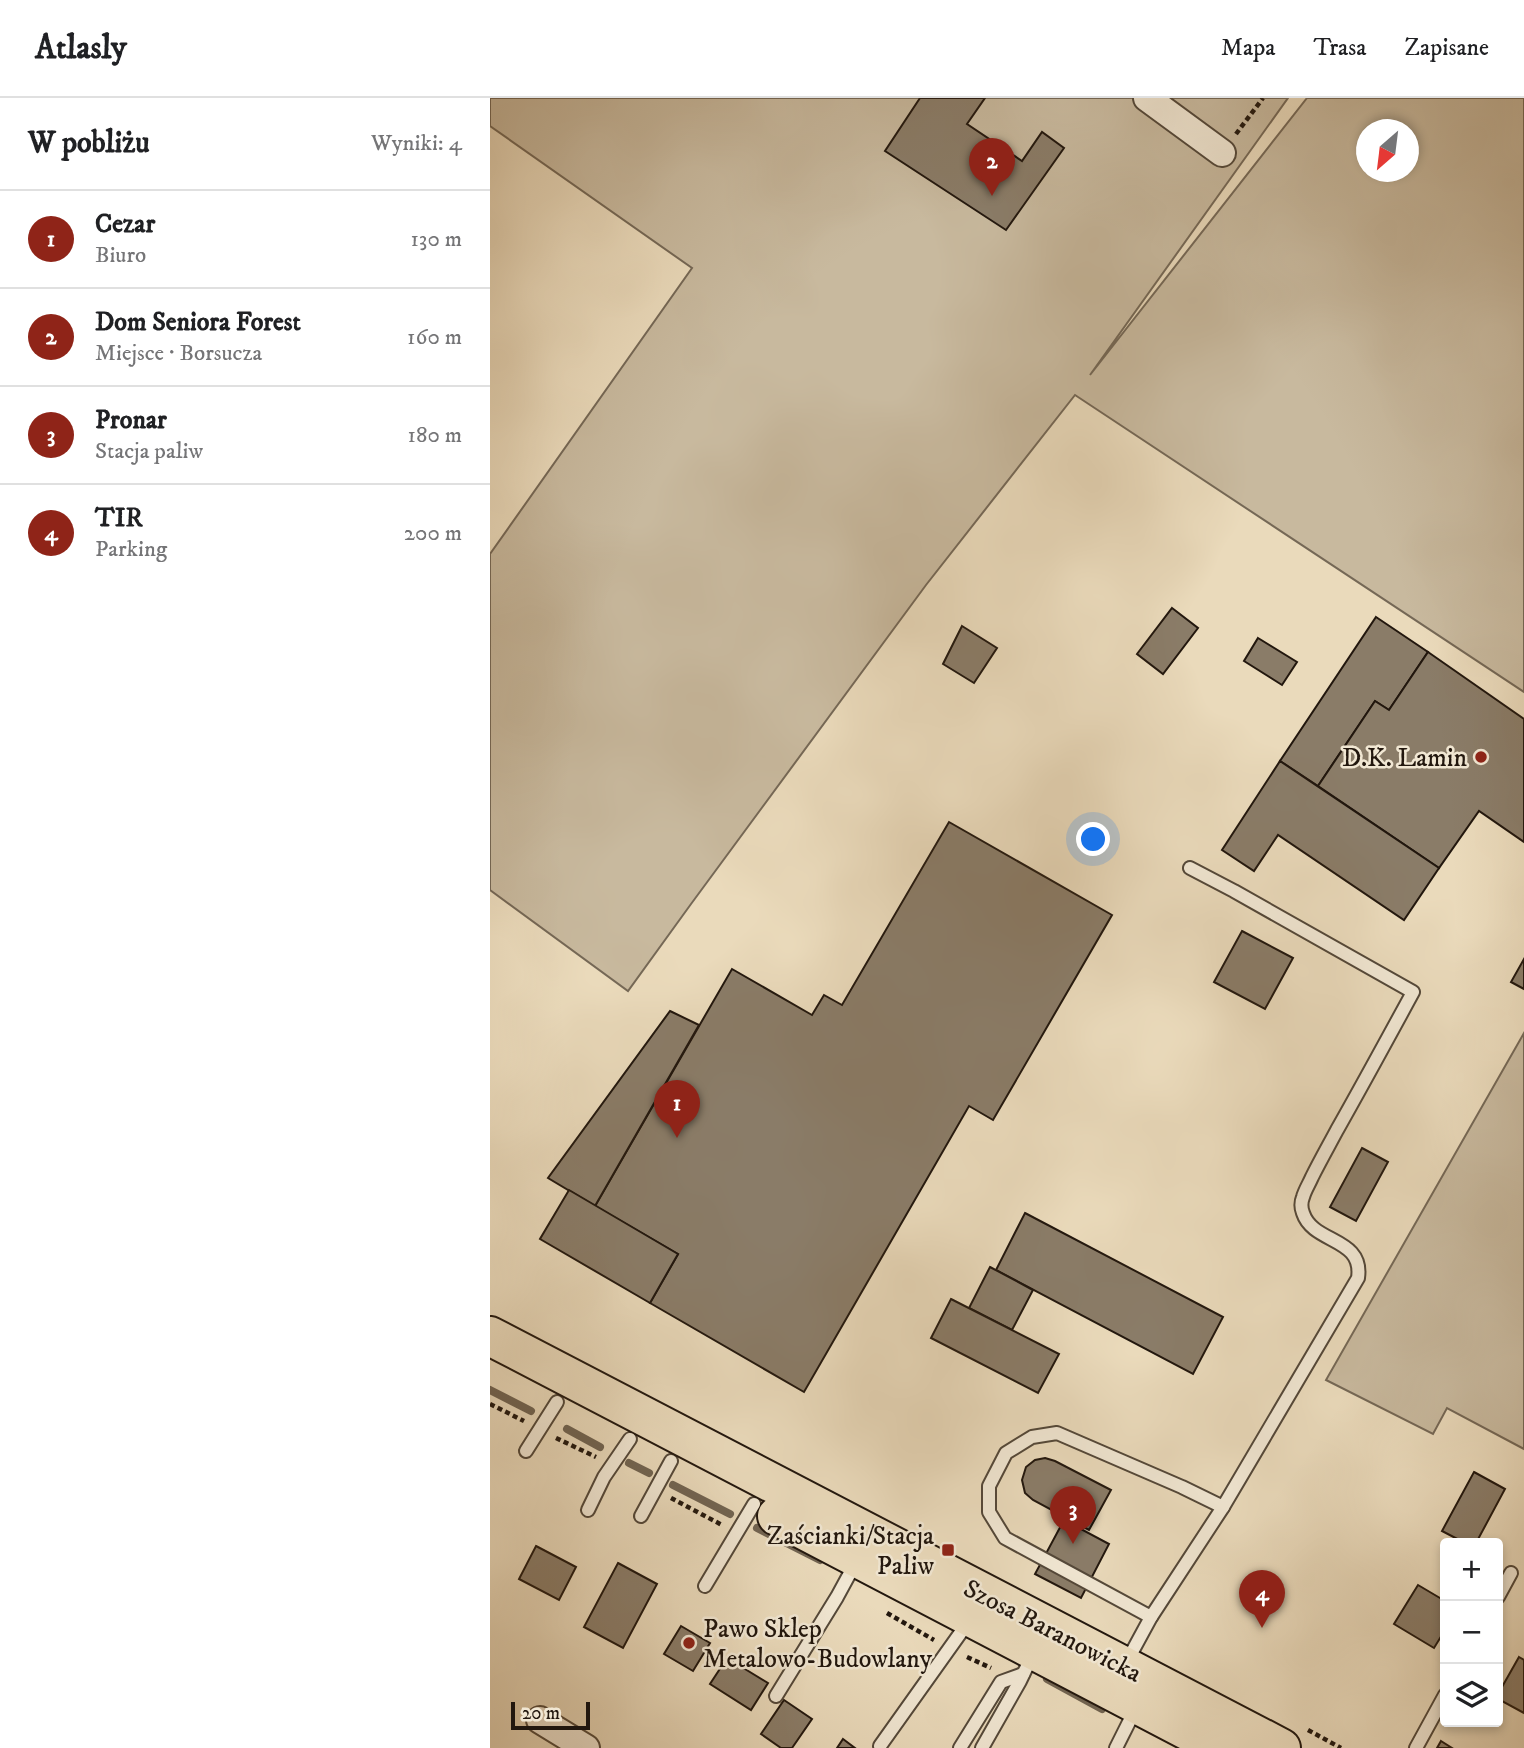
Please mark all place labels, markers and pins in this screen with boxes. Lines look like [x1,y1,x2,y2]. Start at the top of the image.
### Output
pin: 2 [969,138,1015,196]
place label: D.K. Lamin [1342,742,1467,775]
marker: D.K. Lamin [1473,749,1489,765]
pin: 1 [654,1080,700,1138]
pin: 3 [1050,1486,1096,1544]
place label: Zaścianki/Stacja Paliw [767,1520,934,1583]
marker: Zaścianki/Stacja Paliw [940,1542,956,1558]
pin: 4 [1239,1570,1285,1628]
place label: Pawo Sklep Metalowo-Budowlany [703,1613,933,1676]
marker: Pawo Sklep Metalowo-Budowlany [681,1635,697,1651]

